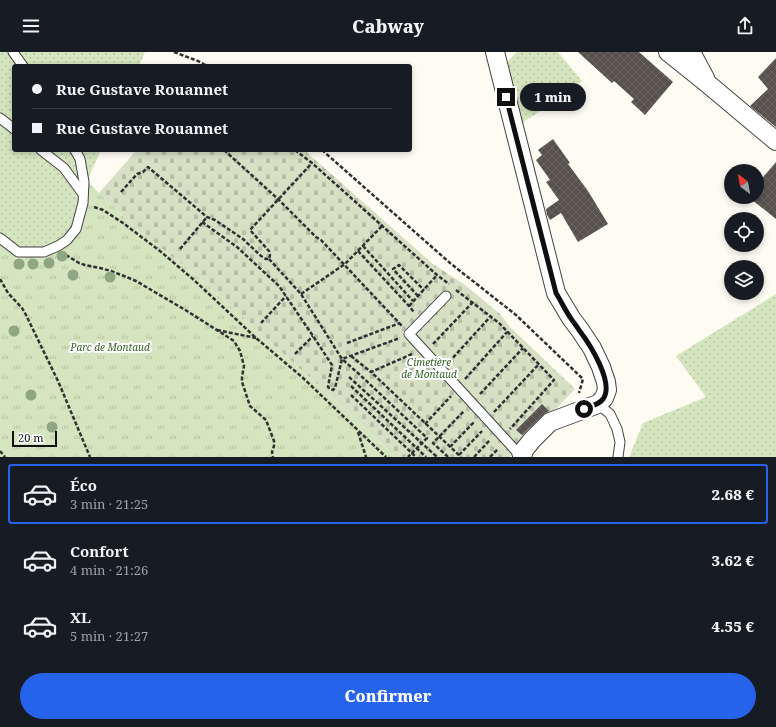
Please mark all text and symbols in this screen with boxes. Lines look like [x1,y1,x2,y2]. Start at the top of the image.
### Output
text: Cabway [352,14,424,38]
icon: menu [20,15,42,37]
icon: share [734,15,756,37]
text: Rue Gustave Rouannet [56,79,228,99]
callout: 1 min [520,83,586,111]
route end [497,88,515,106]
text: 1 min [534,88,572,106]
text: Rue Gustave Rouannet [56,118,228,138]
north arrow [724,164,764,204]
map controls [724,164,764,300]
button: locate [724,212,764,252]
button: layers [724,260,764,300]
park label: Parc de Montaud [69,340,150,354]
park label: Cimetière de Montaud [401,355,457,381]
route start [575,400,593,418]
scale bar [12,429,57,448]
text: 20 m [18,430,44,445]
text: Éco [70,475,97,495]
icon: car [22,476,58,512]
text: 2.68 € [711,484,754,504]
text: 3 min · 21:25 [70,495,148,513]
text: Confort [70,541,129,561]
icon: car [22,542,58,578]
text: 3.62 € [711,550,754,570]
text: 4 min · 21:26 [70,561,148,579]
text: XL [70,607,91,627]
icon: car [22,608,58,644]
text: 4.55 € [711,616,754,636]
text: 5 min · 21:27 [70,627,148,645]
button: Confirmer [20,673,756,719]

